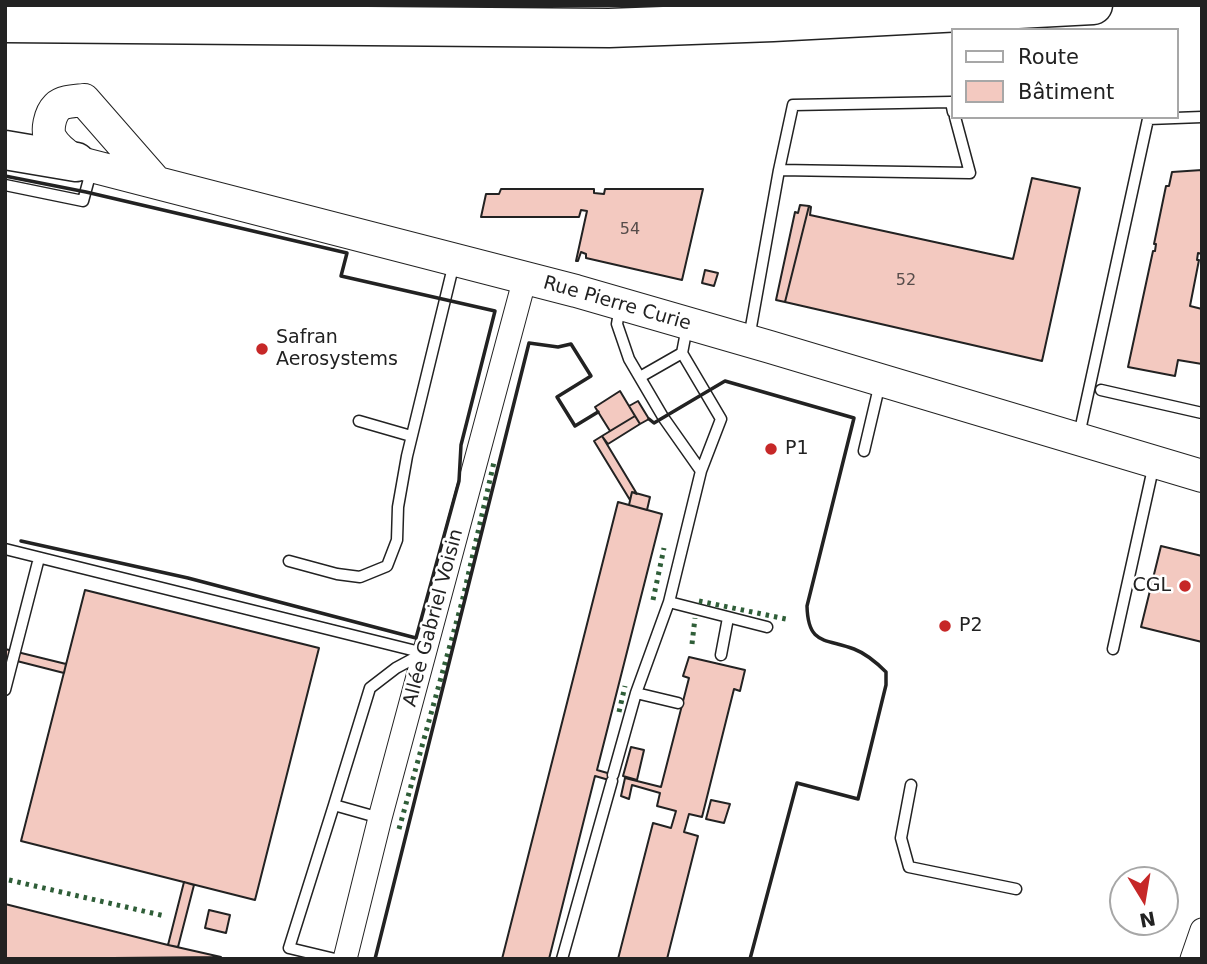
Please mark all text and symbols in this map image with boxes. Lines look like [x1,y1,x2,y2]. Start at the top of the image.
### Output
legend [951,28,1179,119]
text: Route [1018,45,1079,69]
text: Bâtiment [1018,80,1114,104]
house number: 54 [620,220,640,240]
house number: 52 [896,271,916,291]
street label: Rue Pierre Curie [540,272,694,336]
place label: Safran Aerosystems [276,327,398,371]
marker: Safran Aerosystems [254,341,270,357]
place label: P1 [785,438,809,460]
marker: P1 [763,441,779,457]
street label: Allée Gabriel Voisin [399,527,469,709]
place label: CGL [1132,575,1171,597]
marker: CGL [1177,578,1193,594]
place label: P2 [959,615,983,637]
marker: P2 [937,618,953,634]
north arrow [1109,866,1179,936]
text: N [1138,907,1158,932]

